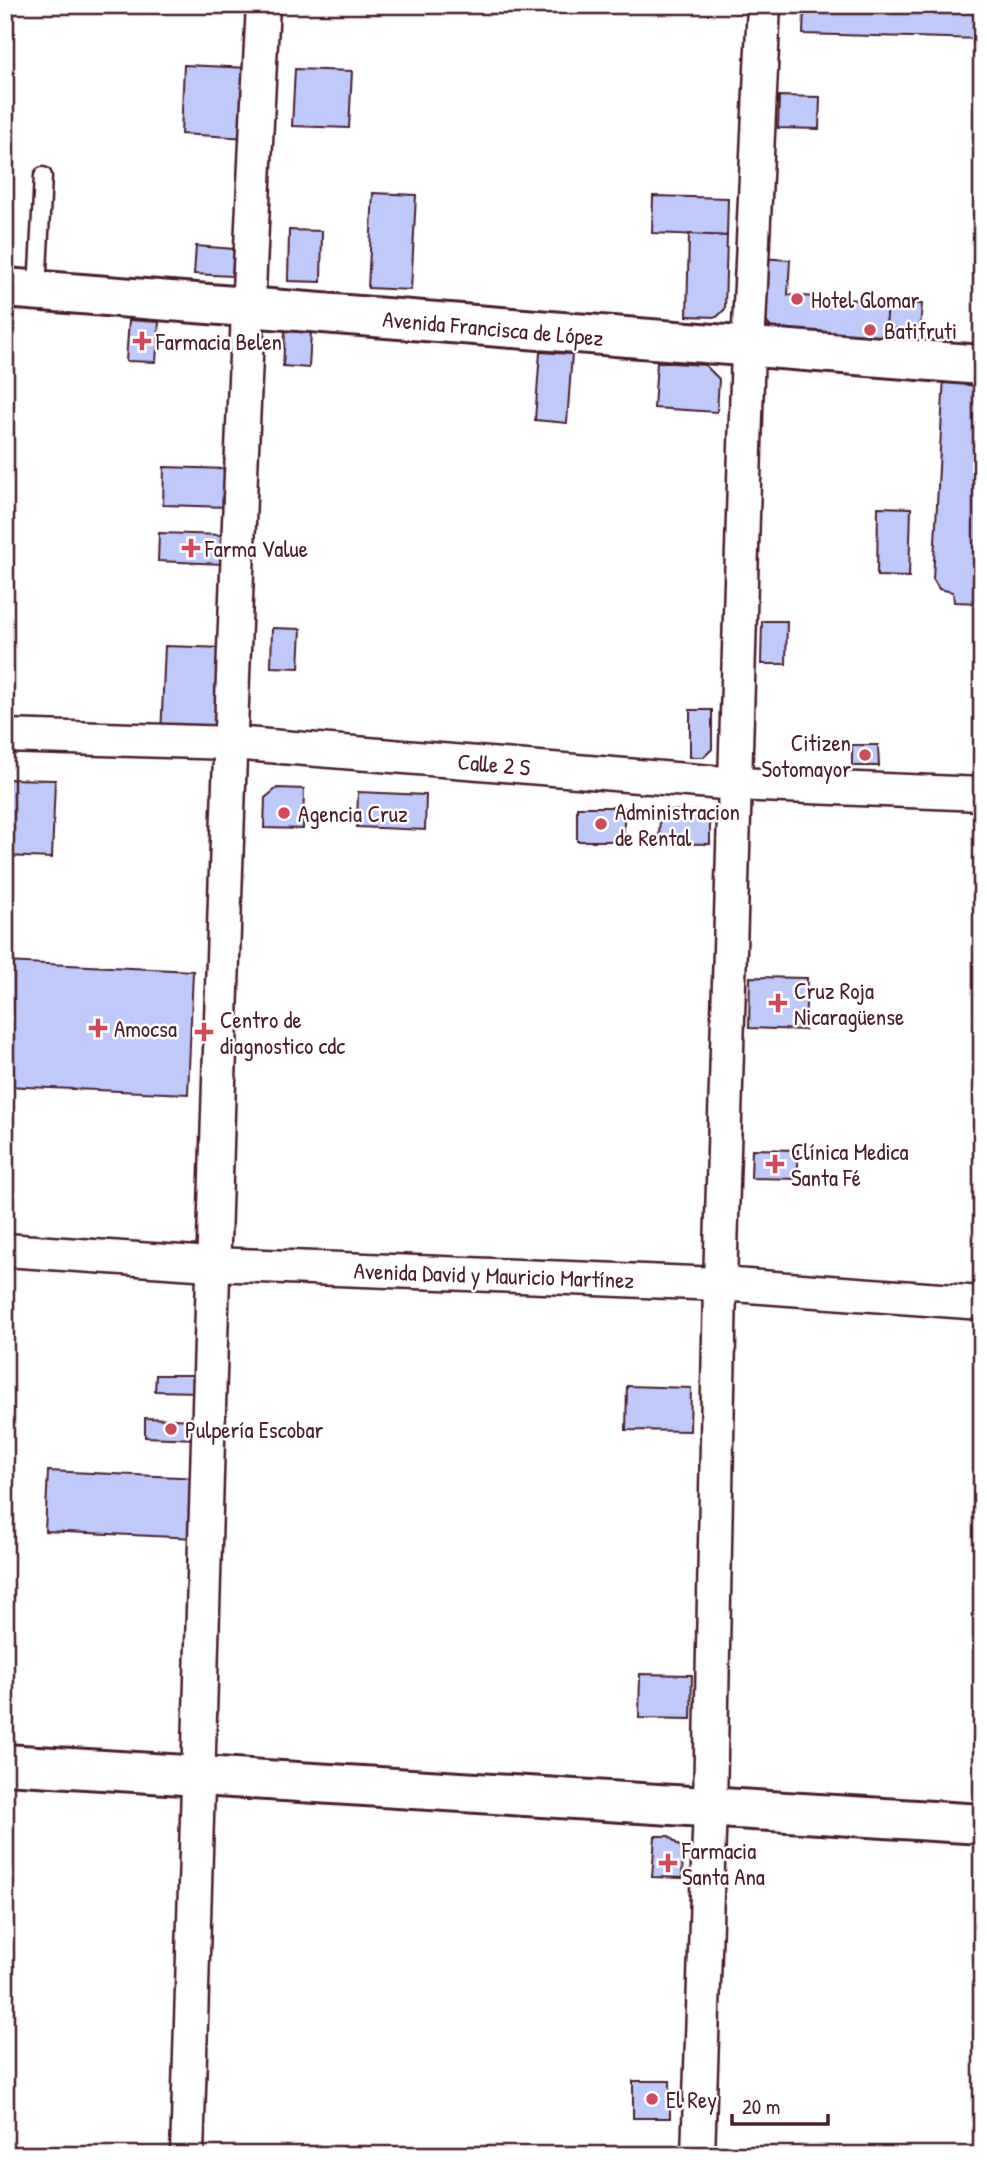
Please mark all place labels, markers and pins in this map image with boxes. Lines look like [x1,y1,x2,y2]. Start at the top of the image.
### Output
place label: Hotel Glomar [811,284,920,315]
marker: Hotel Glomar [789,291,805,307]
place label: Batifruti [884,315,957,346]
marker: Batifruti [862,322,878,338]
place label: Farmacia Belen [155,326,282,357]
marker: Farmacia Belen [134,333,150,349]
place label: Farma Value [204,533,308,564]
marker: Farma Value [183,540,199,556]
place label: Citizen Sotomayor [761,727,851,784]
marker: Citizen Sotomayor [857,747,873,763]
place label: Administracion de Rental [615,796,740,853]
place label: Agencia Cruz [298,798,408,829]
marker: Agencia Cruz [276,805,292,821]
marker: Administracion de Rental [593,816,609,832]
place label: Cruz Roja Nicaragüense [794,975,904,1032]
marker: Cruz Roja Nicaragüense [768,993,788,1013]
place label: Centro de diagnostico cdc [220,1004,345,1061]
place label: Amocsa [114,1013,177,1044]
marker: Amocsa [88,1018,108,1038]
marker: Centro de diagnostico cdc [194,1022,214,1042]
place label: Clínica Medica Santa Fé [791,1136,909,1193]
marker: Clínica Medica Santa Fé [765,1154,785,1174]
place label: Pulpería Escobar [185,1414,323,1445]
marker: Pulpería Escobar [163,1421,179,1437]
place label: Farmacia Santa Ana [681,1835,765,1892]
marker: Farmacia Santa Ana [660,1855,676,1871]
place label: El Rey [666,2084,717,2115]
marker: El Rey [644,2091,660,2107]

